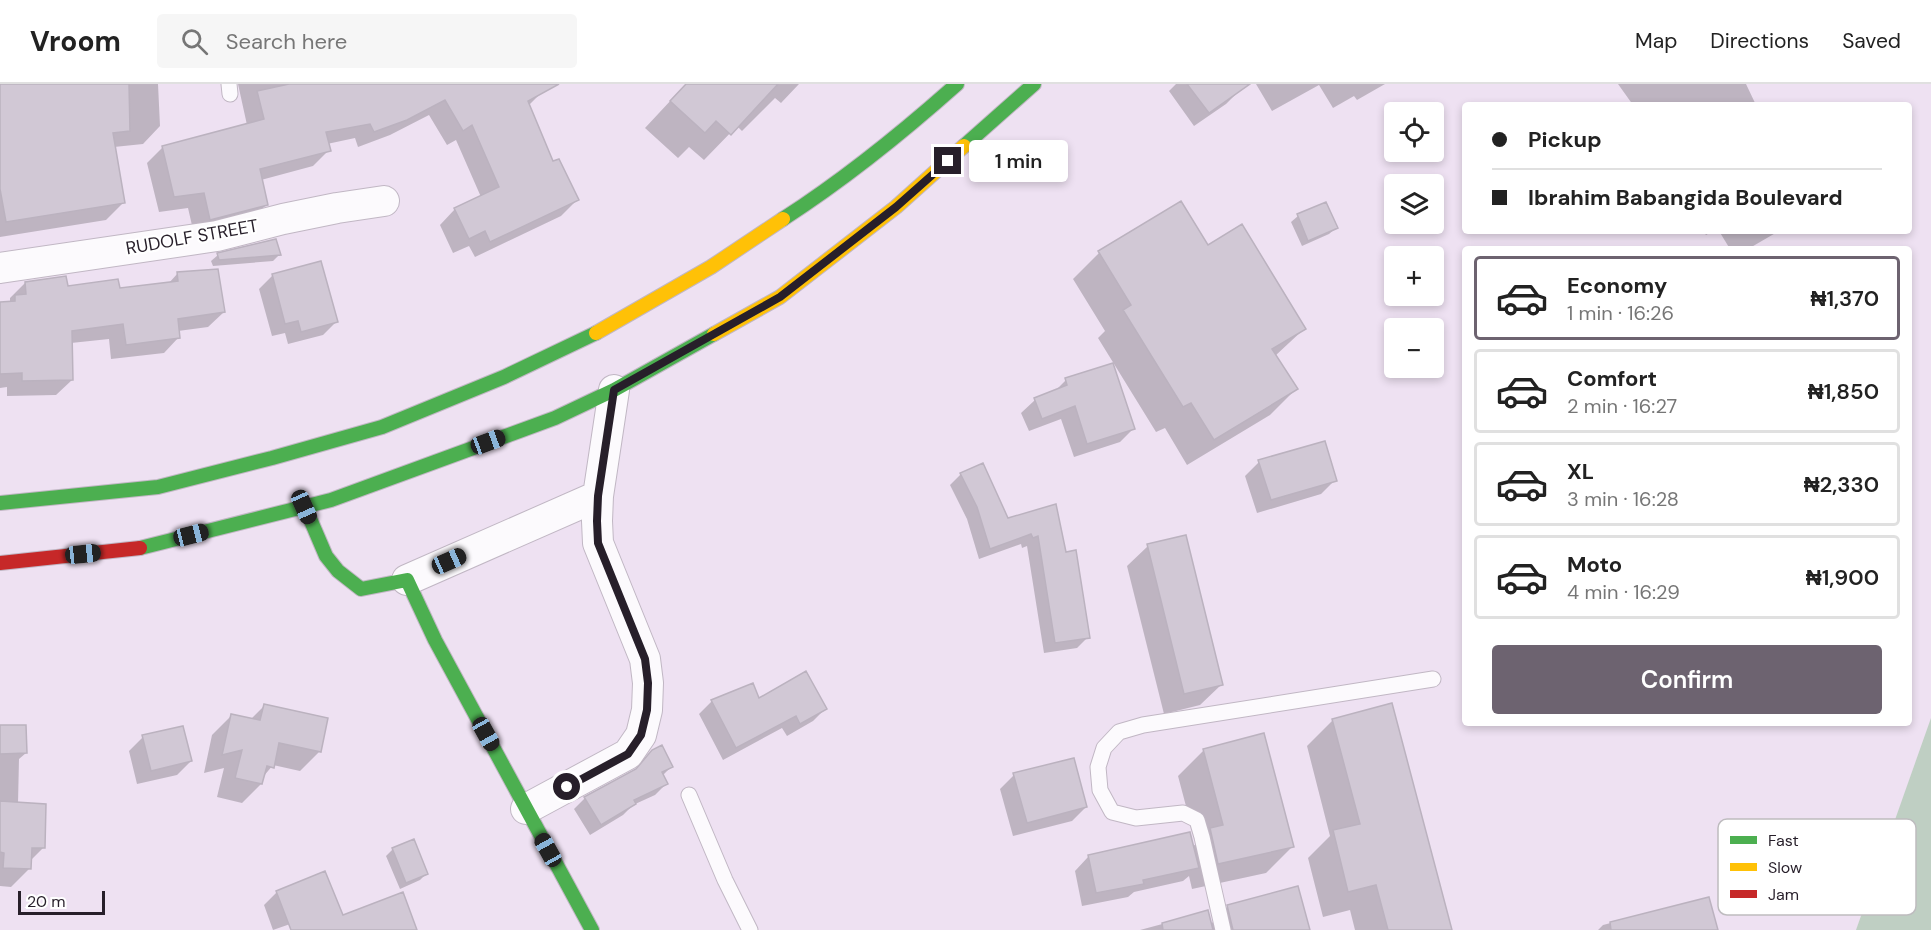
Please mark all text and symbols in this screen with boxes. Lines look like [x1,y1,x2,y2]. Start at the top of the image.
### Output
search box [157,14,577,68]
text: Vroom [30,23,121,60]
icon: search [178,25,211,58]
text: Search here [226,27,347,56]
text: Map [1635,27,1677,55]
text: Directions [1710,27,1809,55]
text: Saved [1842,27,1901,55]
map controls [1384,102,1444,378]
button: locate [1384,102,1444,162]
text: Pickup [1528,125,1602,154]
callout: 1 min [969,140,1068,182]
route end [934,147,961,174]
text: 1 min [995,148,1042,174]
button: layers [1384,174,1444,234]
text: Ibrahim Babangida Boulevard [1528,183,1843,212]
street label: RUDOLF STREET [124,214,260,260]
button: + [1384,246,1444,306]
icon: car [1495,271,1549,325]
text: Economy [1567,271,1667,300]
text: ₦1,370 [1811,284,1879,313]
text: 1 min · 16:26 [1567,300,1674,326]
button: − [1384,318,1444,378]
icon: car [1495,364,1549,418]
text: Comfort [1567,364,1657,393]
text: ₦1,850 [1808,377,1879,406]
text: 2 min · 16:27 [1567,393,1677,419]
car [468,427,508,457]
icon: car [1495,457,1549,511]
text: XL [1567,457,1594,486]
text: ₦2,330 [1804,470,1879,499]
text: 3 min · 16:28 [1567,486,1679,512]
car [288,487,320,527]
car [171,522,211,548]
car [64,543,102,565]
car [429,545,469,577]
icon: car [1495,550,1549,604]
text: Moto [1567,550,1622,579]
text: ₦1,900 [1806,563,1879,592]
text: 4 min · 16:29 [1567,579,1680,605]
button: Confirm [1492,645,1882,714]
car [469,714,503,754]
route start [553,773,580,800]
legend [1718,819,1916,915]
car [531,830,565,870]
text: Fast [1768,830,1799,851]
text: Slow [1768,857,1802,878]
text: Jam [1768,884,1799,905]
scale bar [18,888,105,916]
text: 20 m [27,891,66,912]

